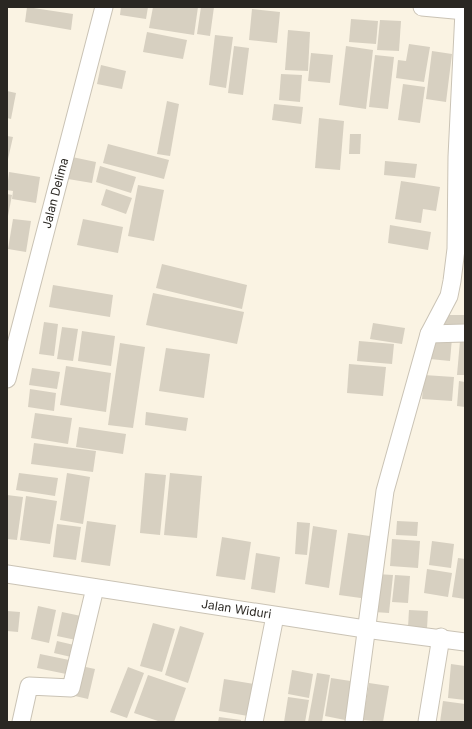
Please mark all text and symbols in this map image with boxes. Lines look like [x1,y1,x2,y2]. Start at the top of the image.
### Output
street label: Jalan Delima [39,156,71,230]
street label: Jalan Widuri [200,596,272,622]

